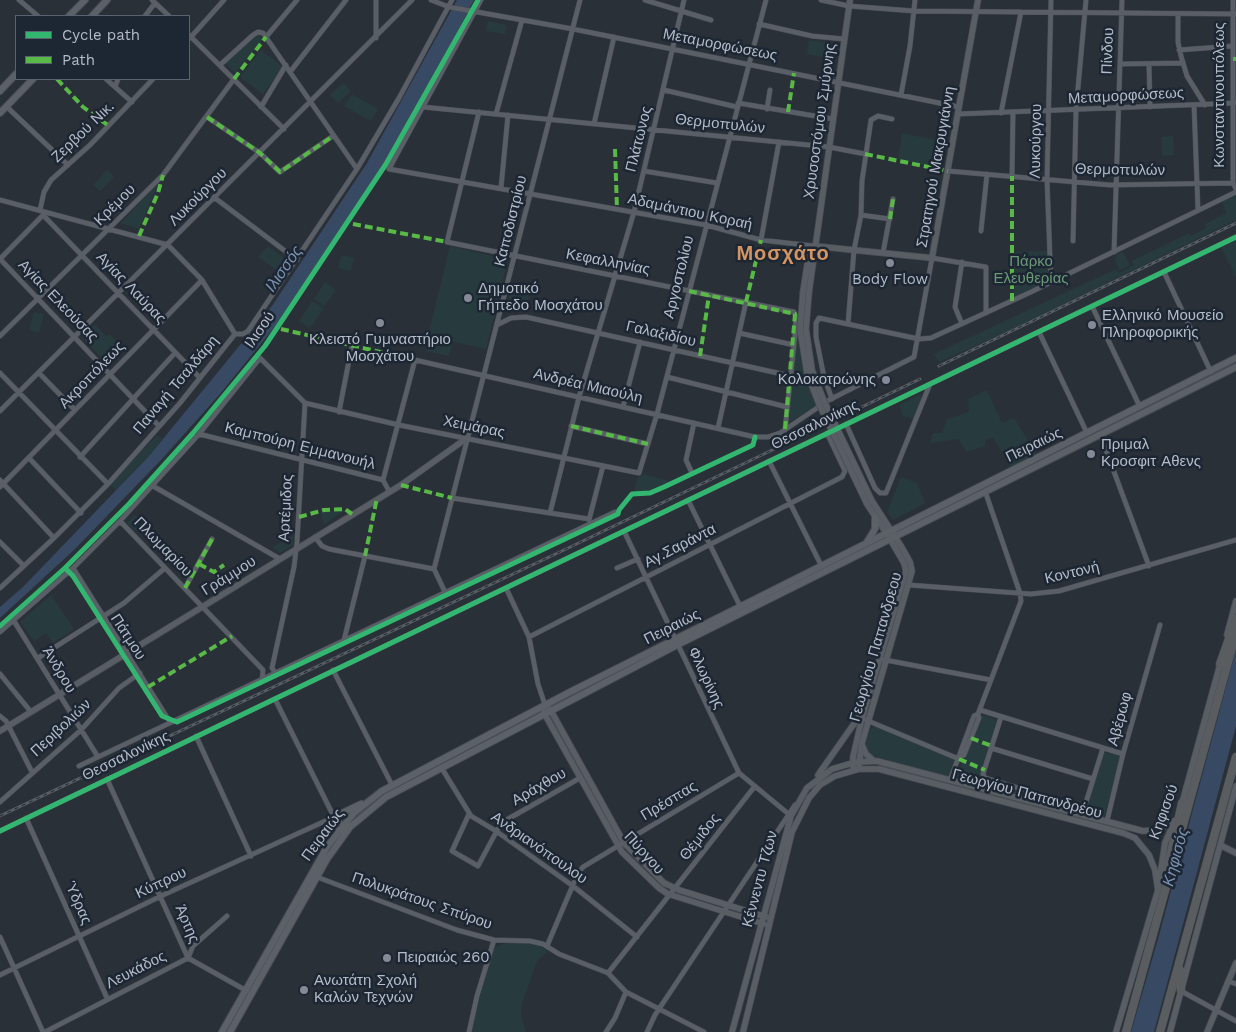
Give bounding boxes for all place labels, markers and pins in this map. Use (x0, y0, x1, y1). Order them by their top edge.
marker: Body Flow (884, 257, 896, 269)
place label: Body Flow (852, 271, 928, 289)
place label: Δημοτικό Γήπεδο Μοσχάτου (478, 280, 603, 315)
marker: Δημοτικό Γήπεδο Μοσχάτου (462, 292, 474, 304)
place label: Ελληνικό Μουσείο Πληροφορικής (1102, 307, 1224, 342)
marker: Κλειστό Γυμναστήριο Μοσχάτου (374, 317, 386, 329)
marker: Ελληνικό Μουσείο Πληροφορικής (1086, 319, 1098, 331)
place label: Κλειστό Γυμναστήριο Μοσχάτου (309, 331, 451, 366)
place label: Κολοκοτρώνης (778, 371, 876, 389)
marker: Κολοκοτρώνης (880, 374, 892, 386)
place label: Πριμαλ Κροσφιτ Αθενς (1101, 436, 1201, 471)
marker: Πριμαλ Κροσφιτ Αθενς (1085, 448, 1097, 460)
place label: Πειραιώς 260 (397, 949, 490, 967)
marker: Πειραιώς 260 (381, 952, 393, 964)
place label: Ανωτάτη Σχολή Καλών Τεχνών (314, 972, 417, 1007)
marker: Ανωτάτη Σχολή Καλών Τεχνών (298, 984, 310, 996)

